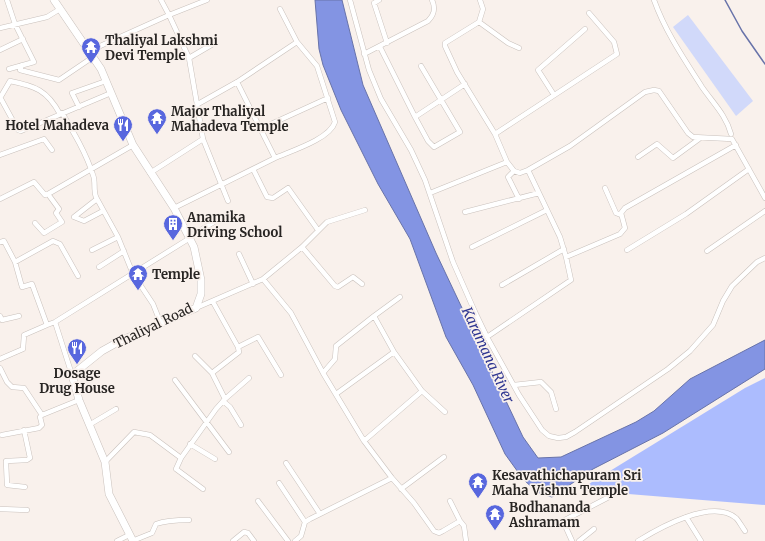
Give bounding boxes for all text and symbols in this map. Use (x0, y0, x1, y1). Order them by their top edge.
place label: Thaliyal Lakshmi Devi Temple (105, 32, 219, 64)
temple icon: Thaliyal Lakshmi Devi Temple (80, 36, 102, 64)
place label: Major Thaliyal Mahadeva Temple (171, 103, 289, 135)
temple icon: Major Thaliyal Mahadeva Temple (146, 107, 168, 135)
restaurant icon: Hotel Mahadeva (112, 114, 134, 142)
place label: Hotel Mahadeva (5, 117, 109, 134)
place label: Anamika Driving School (186, 209, 282, 241)
building icon: Anamika Driving School (162, 213, 184, 241)
temple icon: Temple (127, 263, 149, 291)
place label: Temple (152, 266, 200, 283)
street label: Thaliyal Road (111, 299, 195, 352)
water label: Karamana River (457, 303, 518, 406)
restaurant icon: Dosage Drug House (66, 337, 88, 365)
place label: Dosage Drug House (39, 365, 115, 397)
place label: Kesavathichapuram Sri Maha Vishnu Temple (492, 467, 642, 499)
temple icon: Kesavathichapuram Sri Maha Vishnu Temple (467, 471, 489, 499)
place label: Bodhananda Ashramam (508, 499, 591, 531)
temple icon: Bodhananda Ashramam (484, 503, 506, 531)

